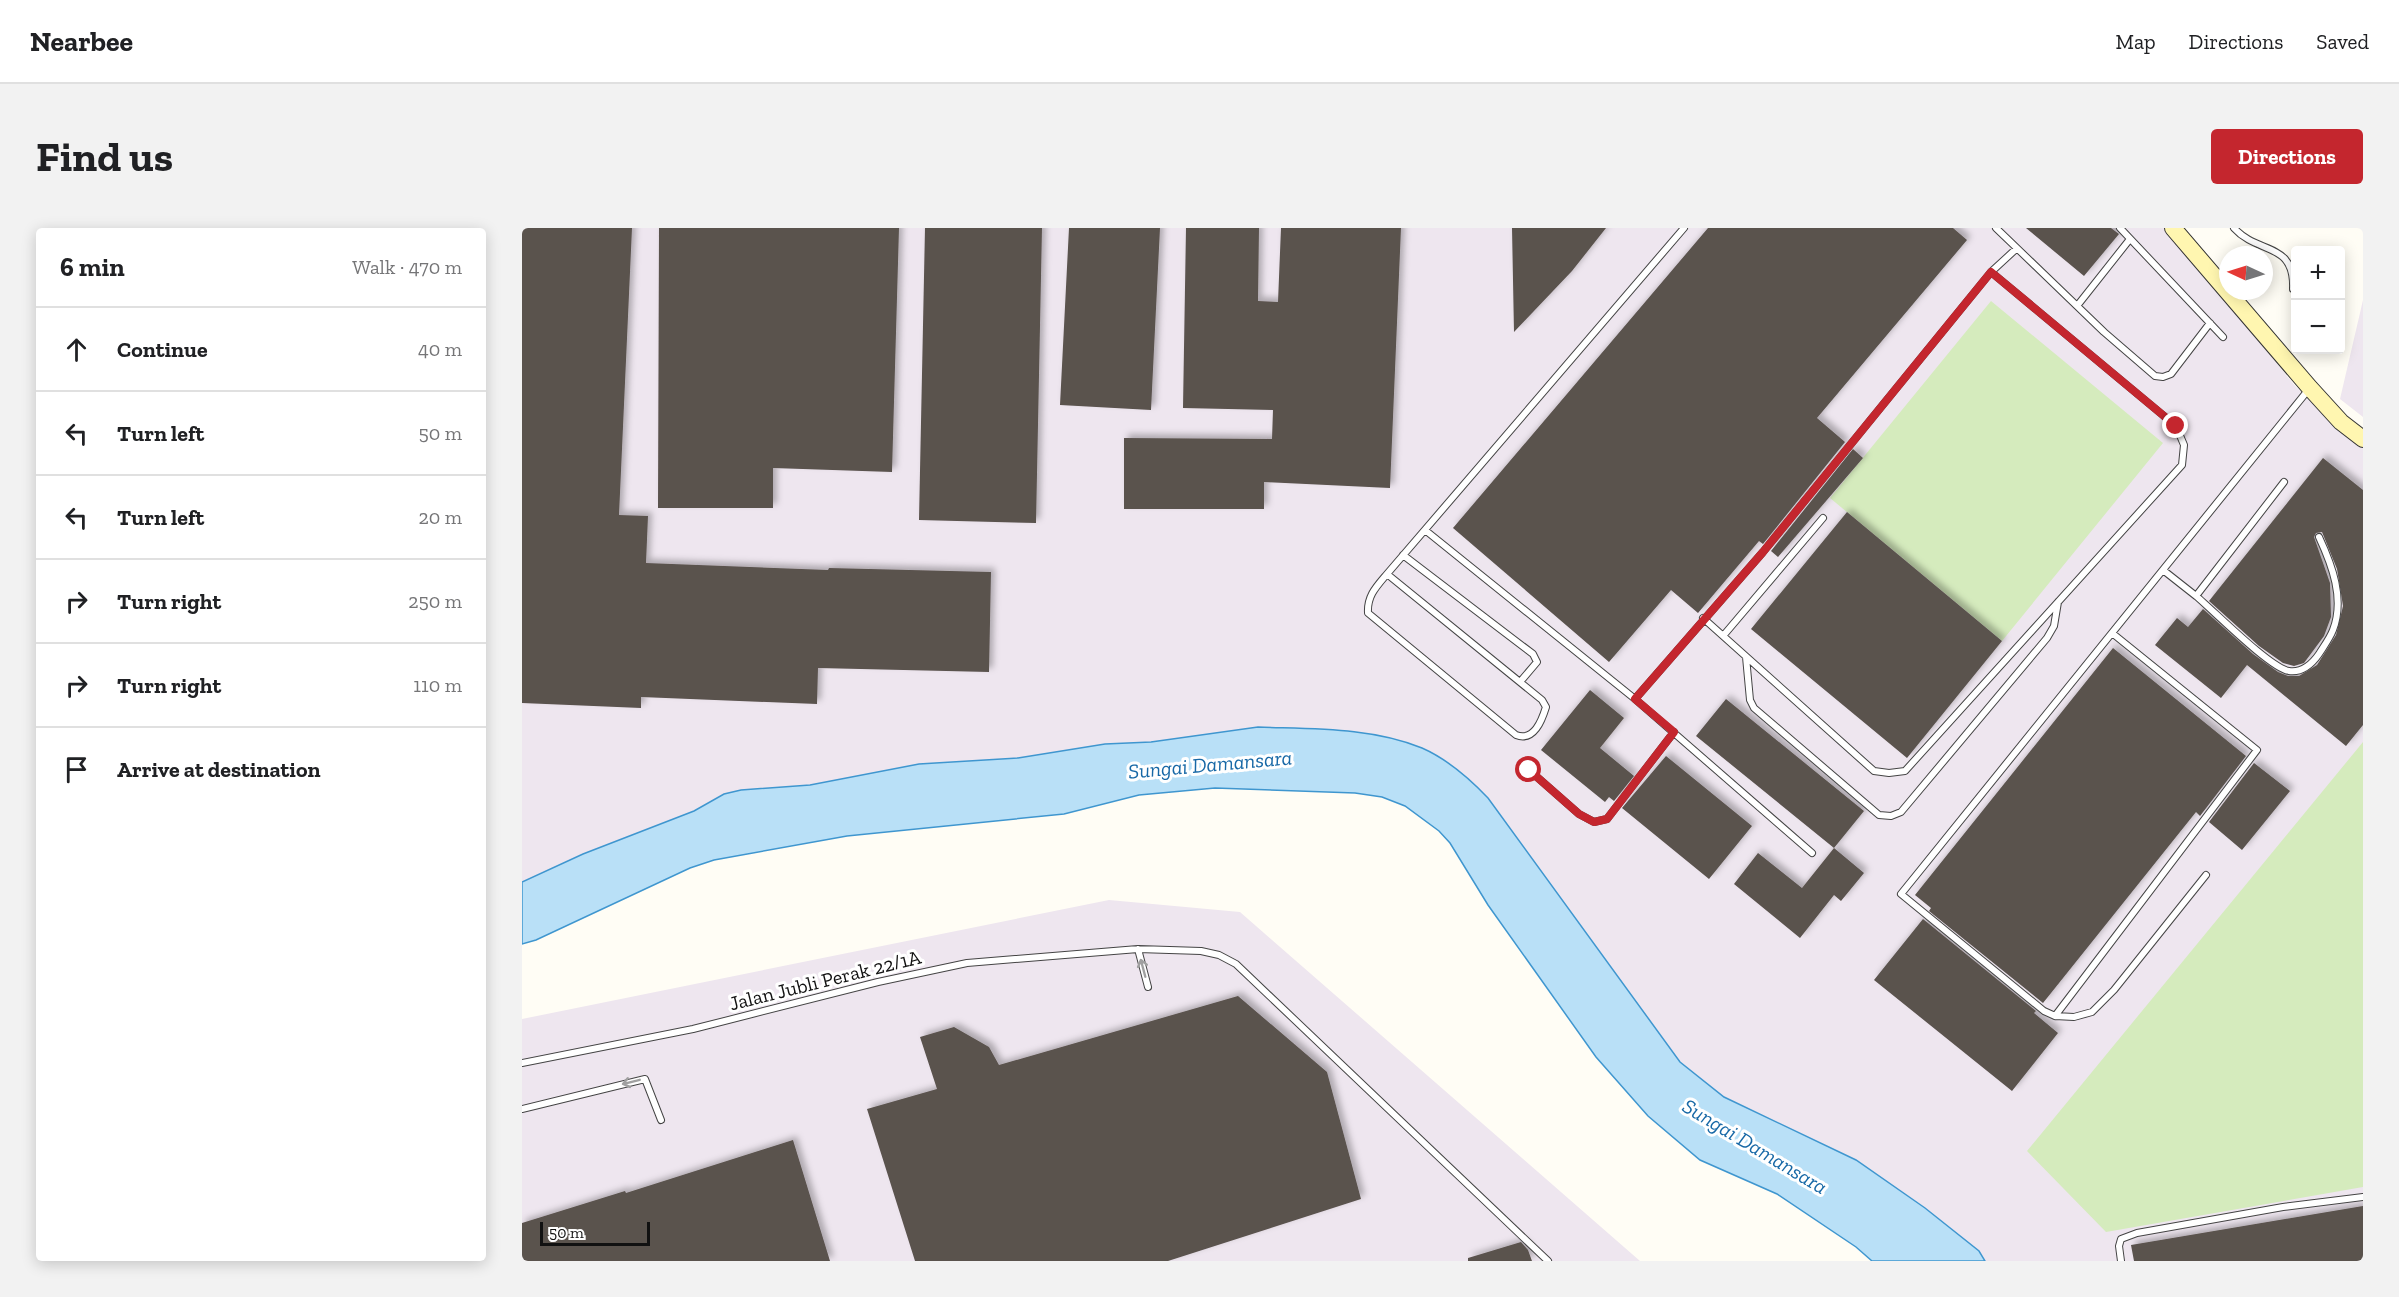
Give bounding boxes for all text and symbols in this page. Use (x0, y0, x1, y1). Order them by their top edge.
text: Nearbee (30, 25, 133, 58)
text: Map (2116, 29, 2156, 54)
text: Directions (2189, 29, 2283, 54)
text: Saved (2316, 29, 2369, 54)
button: Directions (2211, 129, 2363, 184)
text: Find us (36, 131, 173, 182)
north arrow (2219, 246, 2273, 300)
map controls (2291, 246, 2345, 354)
button: + (2291, 246, 2345, 300)
text: 6 min (60, 251, 125, 283)
text: Walk · 470 m (352, 255, 462, 279)
button: − (2291, 300, 2345, 354)
icon: ahead (60, 333, 93, 366)
text: Continue (117, 336, 208, 363)
text: 40 m (418, 337, 462, 361)
route end (2162, 412, 2188, 438)
icon: left (60, 417, 93, 450)
text: Turn left (117, 420, 204, 447)
text: 50 m (418, 421, 462, 445)
icon: left (60, 501, 93, 534)
text: Turn left (117, 504, 204, 531)
text: 20 m (418, 505, 462, 529)
icon: right (60, 585, 93, 618)
text: Turn right (117, 588, 221, 615)
text: 250 m (408, 589, 462, 613)
icon: right (60, 669, 93, 702)
text: Turn right (117, 672, 221, 699)
text: 110 m (413, 673, 462, 697)
water label: Sungai Damansara (1127, 744, 1293, 784)
icon: arrive (60, 753, 93, 786)
text: Arrive at destination (117, 756, 320, 783)
route start (1515, 756, 1541, 782)
street label: Jalan Jubli Perak 22/1A (727, 944, 924, 1015)
one-way arrow (1137, 959, 1148, 978)
one-way arrow (622, 1077, 641, 1089)
water label: Sungai Damansara (1678, 1093, 1832, 1199)
scale bar (540, 1219, 650, 1246)
text: 50 m (549, 1223, 584, 1242)

